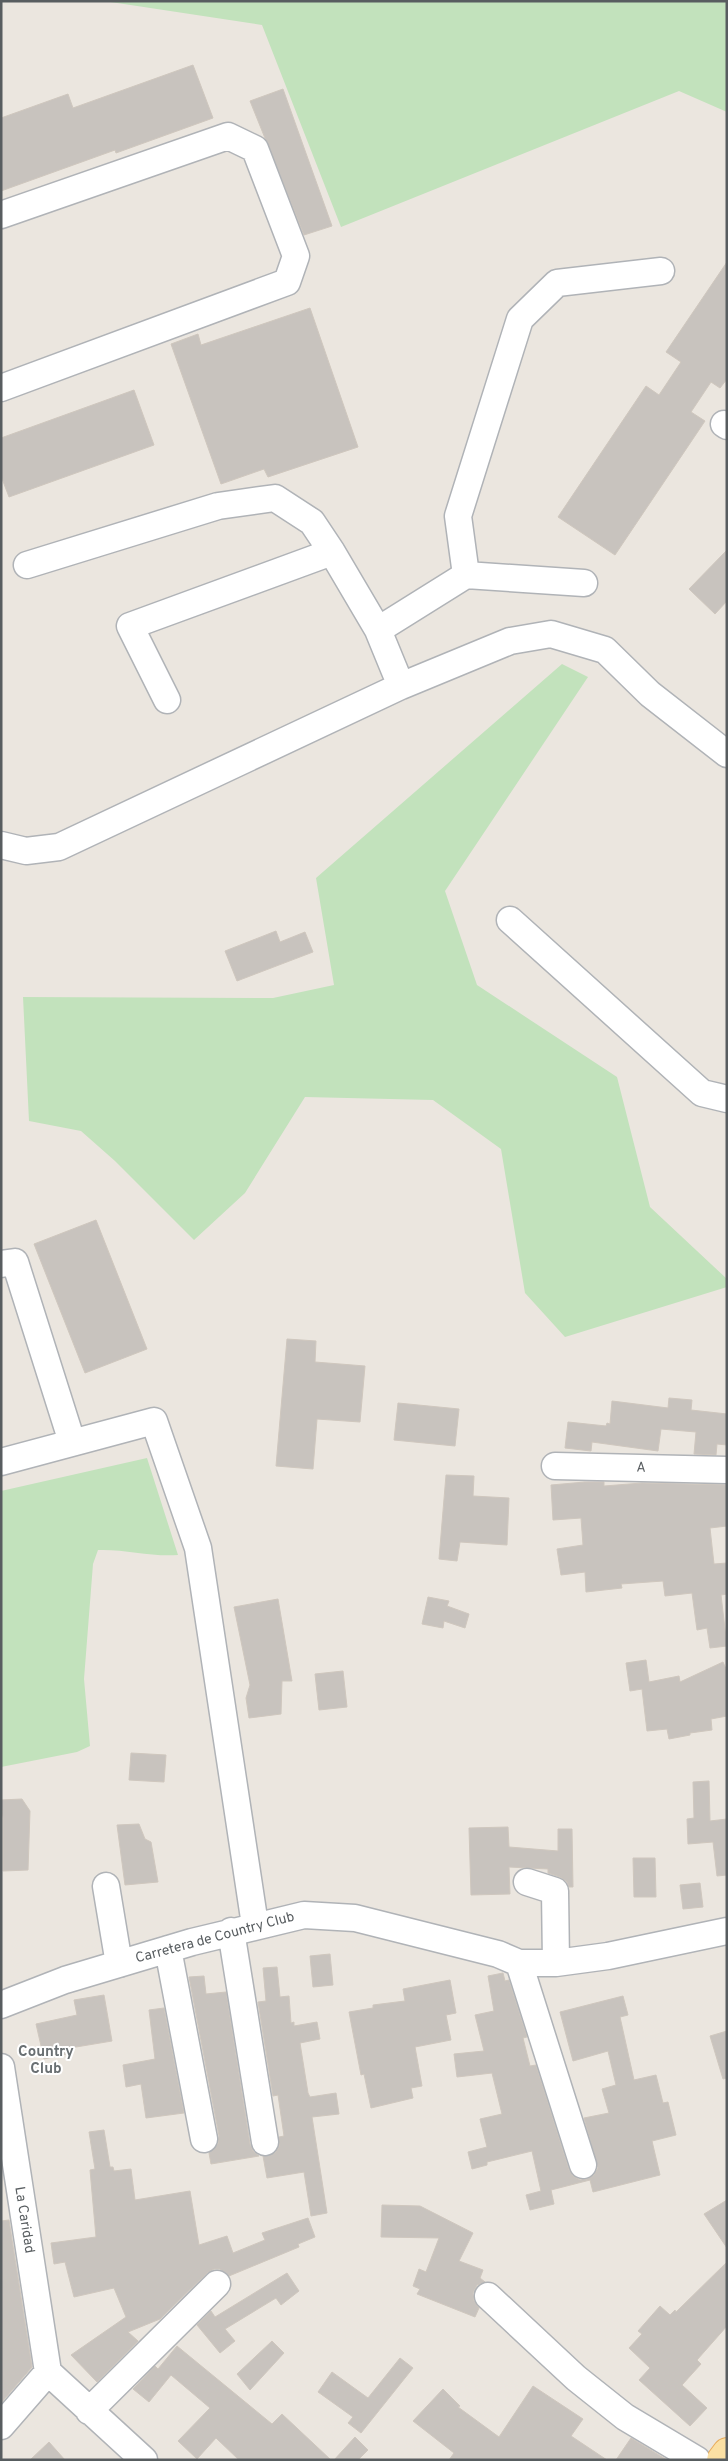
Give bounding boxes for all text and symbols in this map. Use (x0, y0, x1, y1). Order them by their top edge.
street label: A (636, 1459, 646, 1477)
street label: Carretera de Country Club (134, 1909, 296, 1967)
district label: Country Club (18, 2043, 74, 2079)
street label: La Caridad (10, 2185, 38, 2255)

